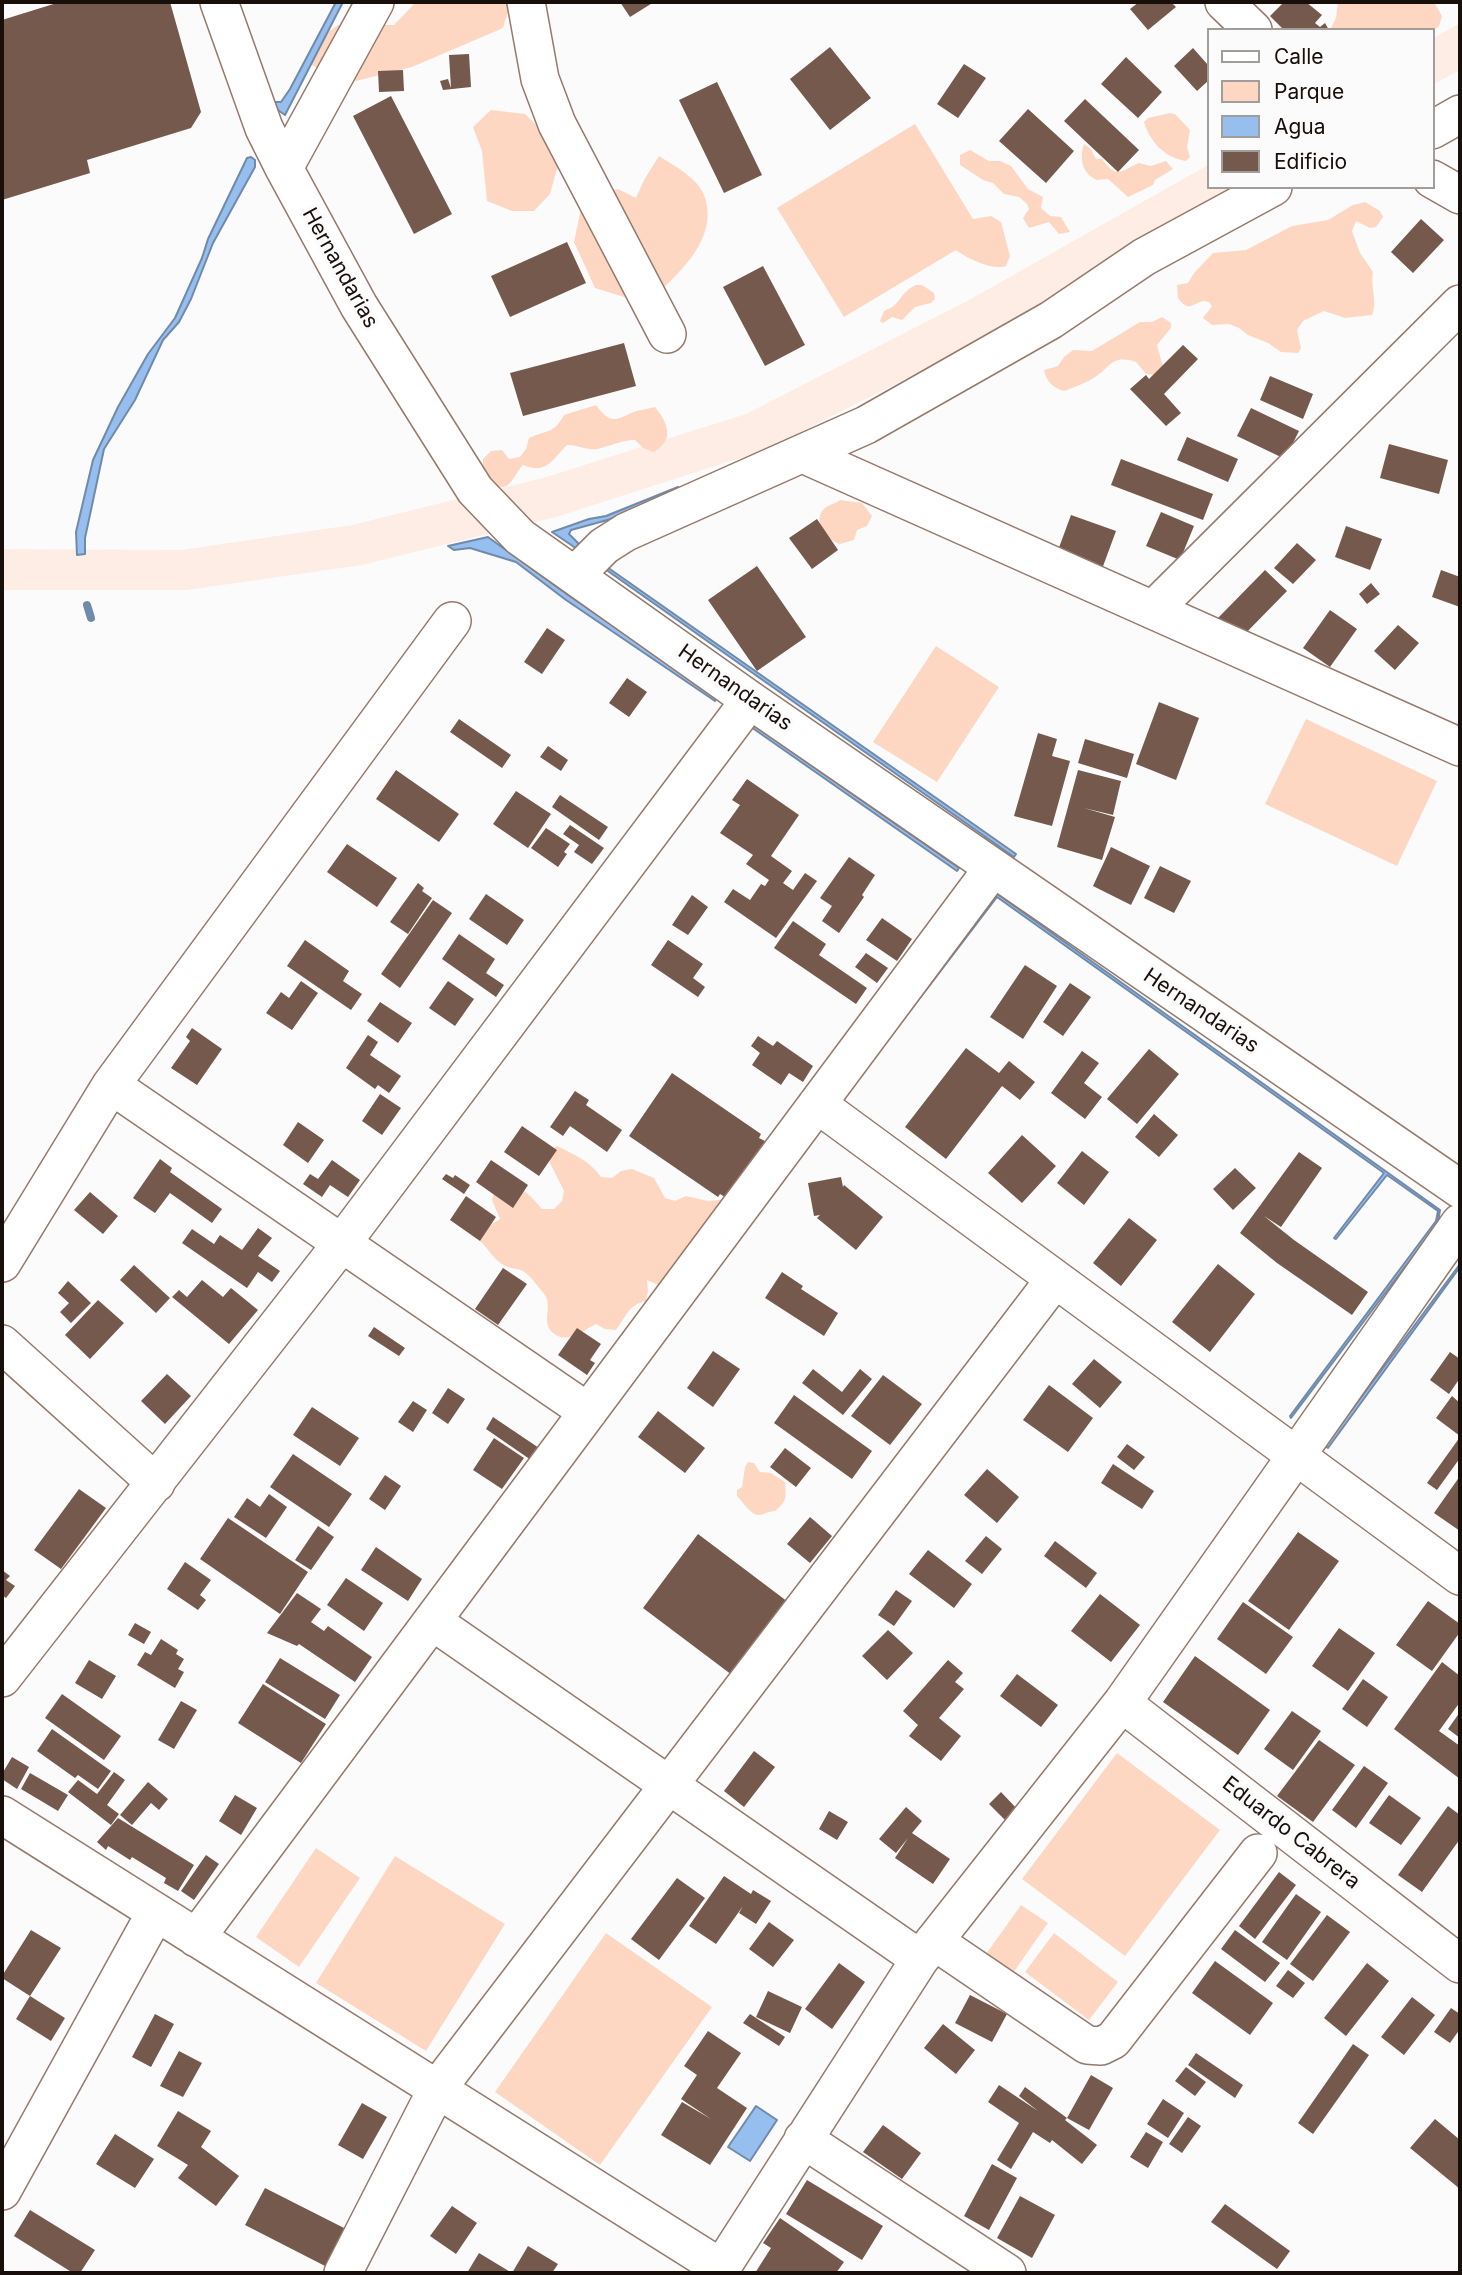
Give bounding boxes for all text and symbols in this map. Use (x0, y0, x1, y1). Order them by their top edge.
legend (1206, 28, 1434, 189)
text: Calle (1274, 44, 1324, 69)
text: Parque (1274, 79, 1344, 104)
text: Agua (1274, 114, 1326, 139)
text: Edificio (1274, 149, 1347, 174)
street label: Hernandarias (297, 203, 383, 333)
street label: Hernandarias (673, 639, 797, 737)
street label: Hernandarias (1139, 963, 1263, 1059)
street label: Eduardo Cabrera (1217, 1771, 1365, 1895)

